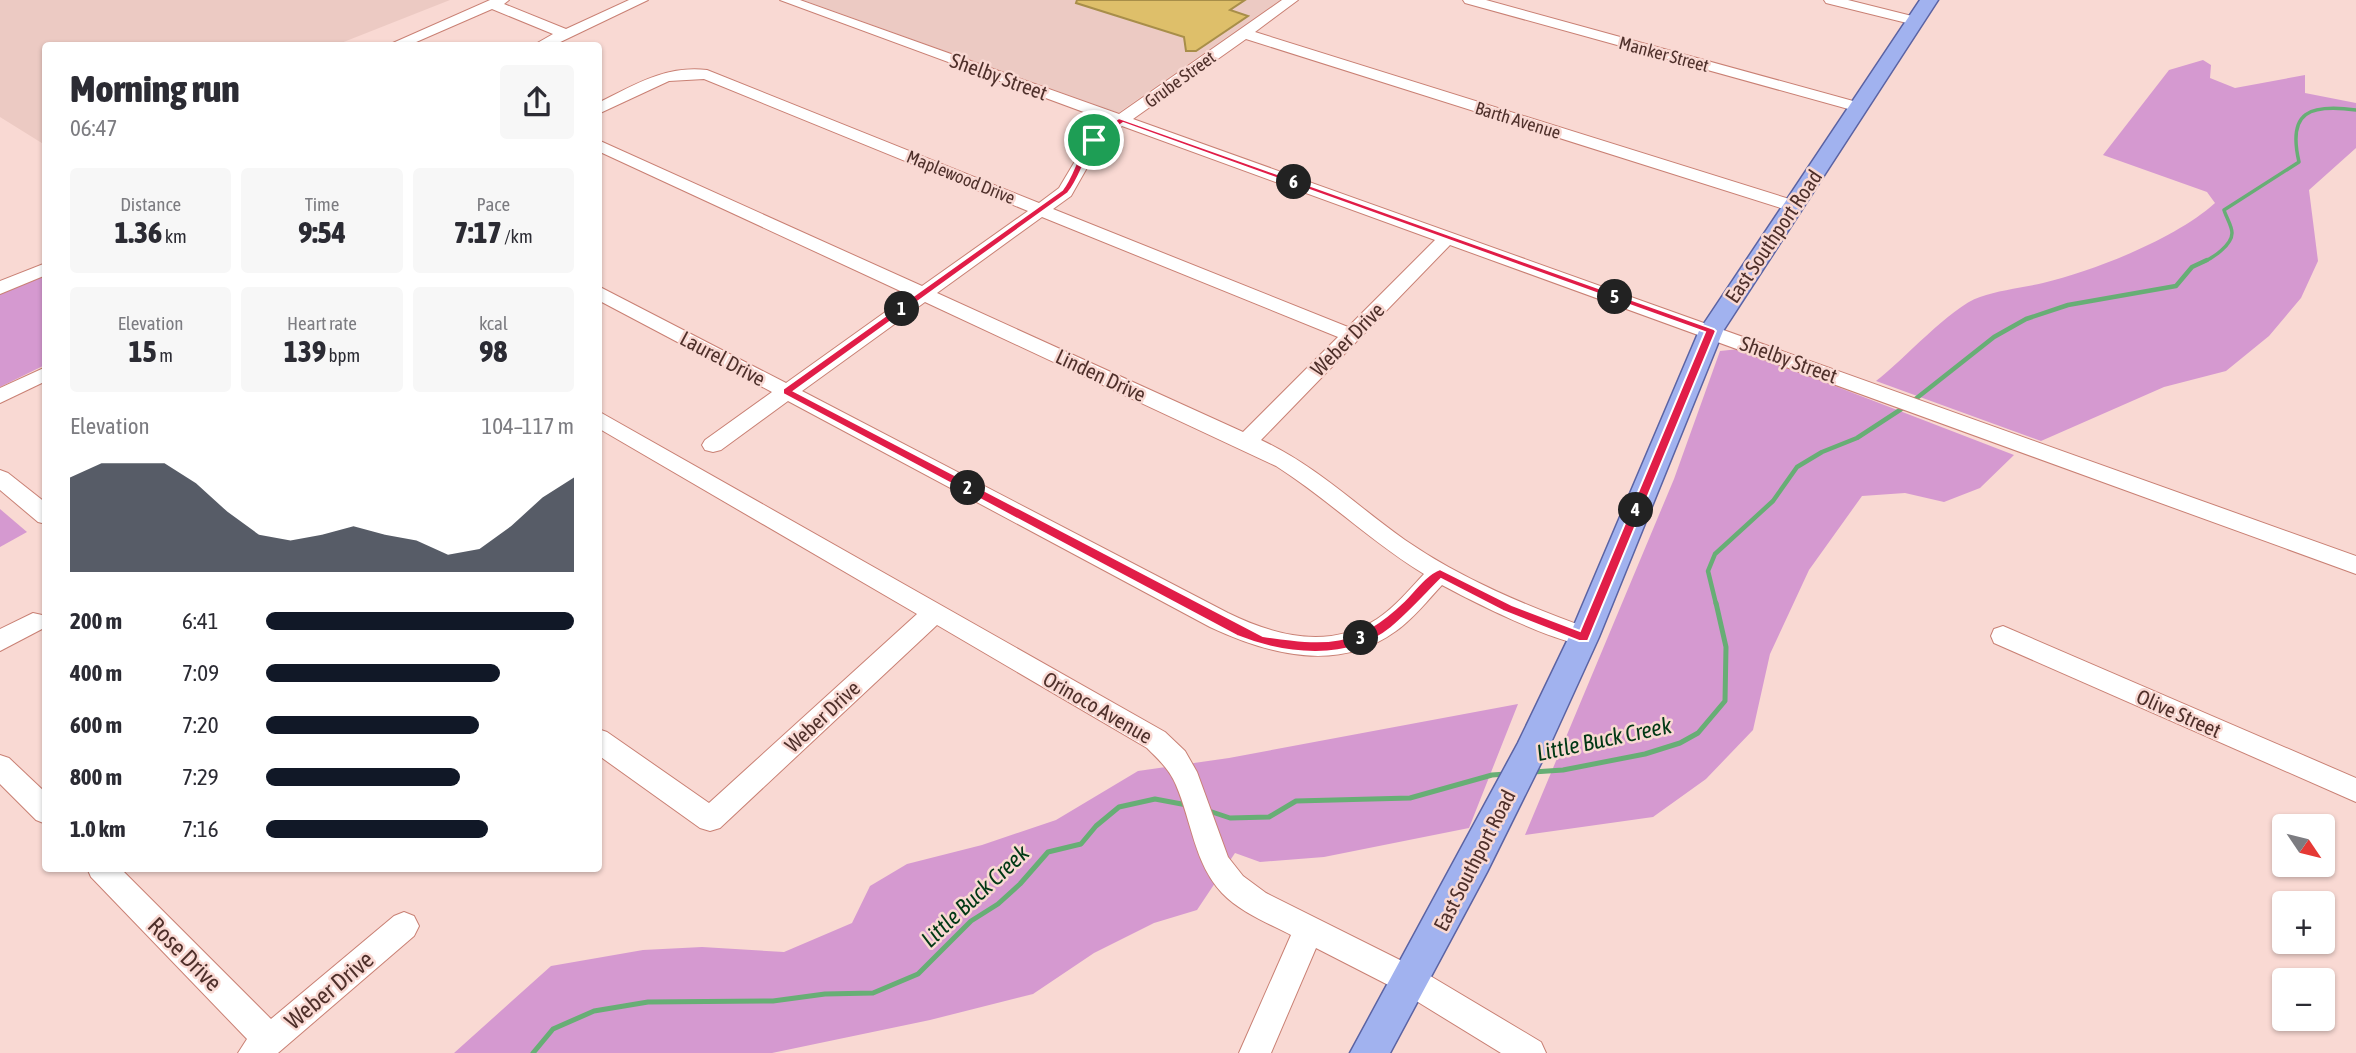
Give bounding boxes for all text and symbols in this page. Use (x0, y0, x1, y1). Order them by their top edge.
street label: Manker Street (1617, 32, 1711, 76)
street label: Grube Street (1141, 46, 1219, 112)
street label: Shelby Street (947, 47, 1051, 105)
button: share (500, 65, 574, 139)
text: Morning run (70, 67, 240, 110)
street label: Barth Avenue (1473, 97, 1563, 143)
pin (1064, 110, 1124, 170)
text: 06:47 (70, 115, 117, 141)
icon: arrive (1075, 121, 1113, 159)
street label: Maplewood Drive (904, 146, 1018, 208)
pin: 6 (1276, 164, 1312, 200)
street label: East Southport Road (1720, 165, 1826, 307)
text: 6 (1289, 170, 1298, 192)
text: Distance (120, 193, 181, 215)
text: Time (305, 193, 339, 215)
text: Pace (477, 193, 510, 215)
text: 1.36 (115, 215, 162, 249)
text: 9:54 (298, 215, 346, 249)
text: 7:17 (454, 215, 502, 249)
text: km (162, 225, 187, 247)
text: /km (502, 225, 533, 247)
pin: 5 (1598, 280, 1632, 314)
text: 5 (1610, 285, 1619, 307)
pin: 1 (884, 292, 920, 326)
text: 1 (897, 297, 906, 319)
street label: Weber Drive (1305, 297, 1389, 381)
text: Elevation (118, 312, 184, 334)
text: Heart rate (287, 312, 357, 334)
text: kcal (479, 312, 508, 334)
street label: Laurel Drive (676, 326, 770, 390)
street label: Shelby Street (1737, 330, 1841, 388)
text: 15 (128, 334, 157, 368)
text: 139 (284, 334, 326, 368)
text: 98 (479, 334, 507, 368)
text: m (157, 344, 173, 366)
text: bpm (326, 344, 360, 366)
street label: Linden Drive (1052, 344, 1150, 406)
text: Elevation (70, 413, 150, 439)
text: 104–117 m (481, 413, 574, 439)
pin: 2 (950, 470, 986, 505)
text: 2 (963, 476, 972, 498)
pin: 4 (1618, 492, 1654, 528)
text: 4 (1631, 498, 1640, 520)
text: 200 m (70, 608, 122, 634)
text: 6:41 (182, 608, 219, 634)
pin: 3 (1344, 620, 1378, 656)
text: 3 (1356, 626, 1365, 648)
text: 400 m (70, 660, 122, 686)
text: 7:09 (182, 660, 219, 686)
street label: Orinoco Avenue (1039, 666, 1157, 748)
street label: Weber Drive (780, 675, 864, 757)
street label: Olive Street (2133, 684, 2225, 742)
text: 600 m (70, 712, 122, 738)
text: 7:20 (182, 712, 219, 738)
water label: Little Buck Creek (1534, 712, 1675, 766)
text: 800 m (70, 764, 122, 790)
text: 7:29 (182, 764, 219, 790)
street label: East Southport Road (1428, 786, 1520, 934)
north arrow (2272, 814, 2334, 877)
map controls (2272, 814, 2335, 1031)
text: 1.0 km (70, 816, 126, 842)
text: 7:16 (182, 816, 219, 842)
water label: Little Buck Creek (916, 839, 1035, 952)
button: + (2272, 891, 2335, 954)
street label: Rose Drive (143, 912, 227, 996)
street label: Weber Drive (279, 945, 379, 1035)
button: − (2272, 968, 2335, 1031)

